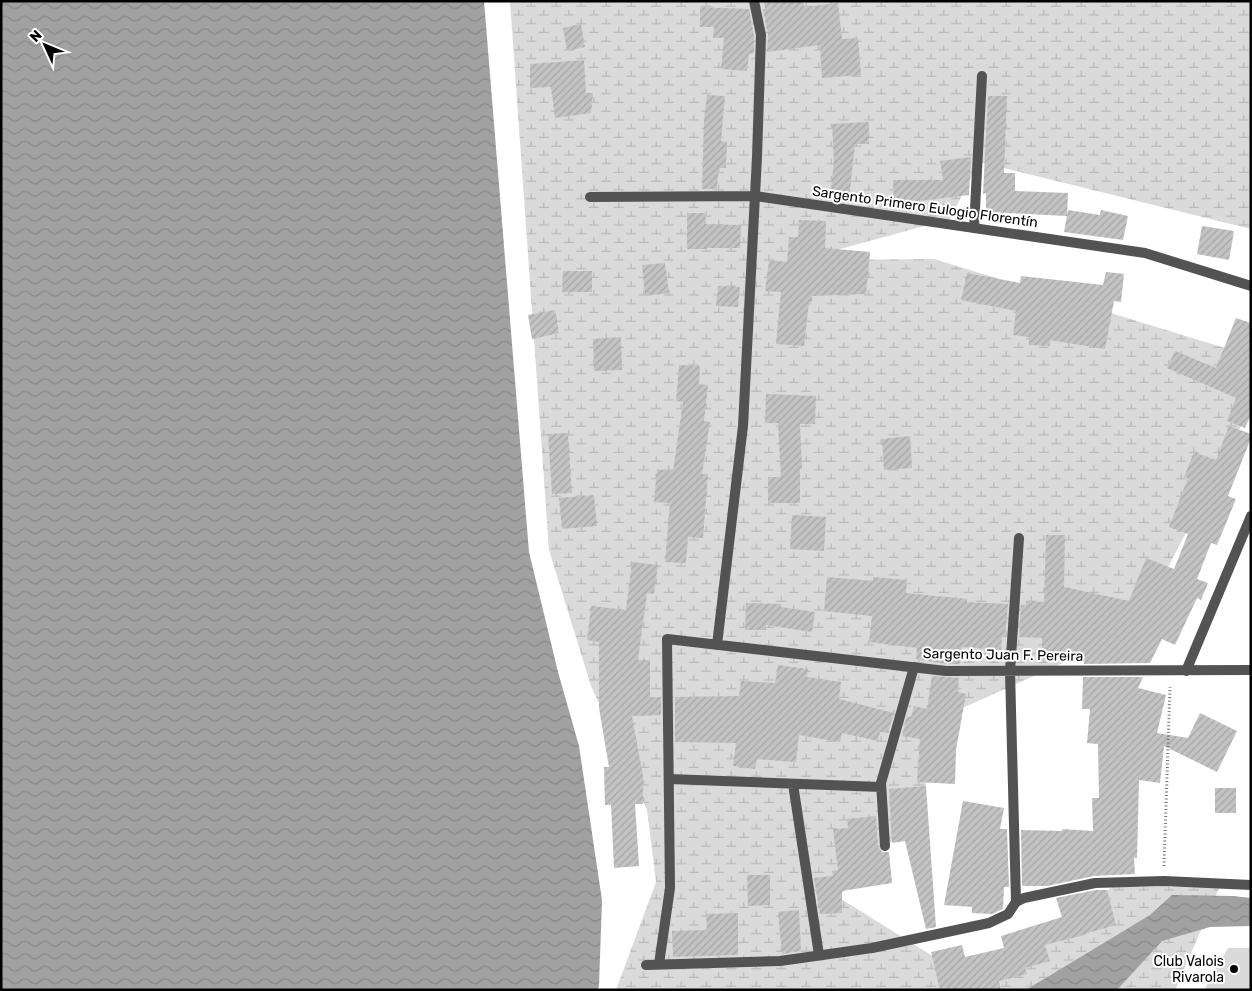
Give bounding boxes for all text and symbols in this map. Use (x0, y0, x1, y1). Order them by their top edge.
north arrow (20, 20, 70, 70)
text: N (26, 27, 46, 46)
street label: Sargento Primero Eulogio Florentín (811, 183, 1039, 231)
street label: Sargento Juan F. Pereira (923, 645, 1083, 665)
place label: Club Valois Rivarola (1153, 953, 1224, 986)
marker: Club Valois Rivarola (1228, 963, 1240, 975)

